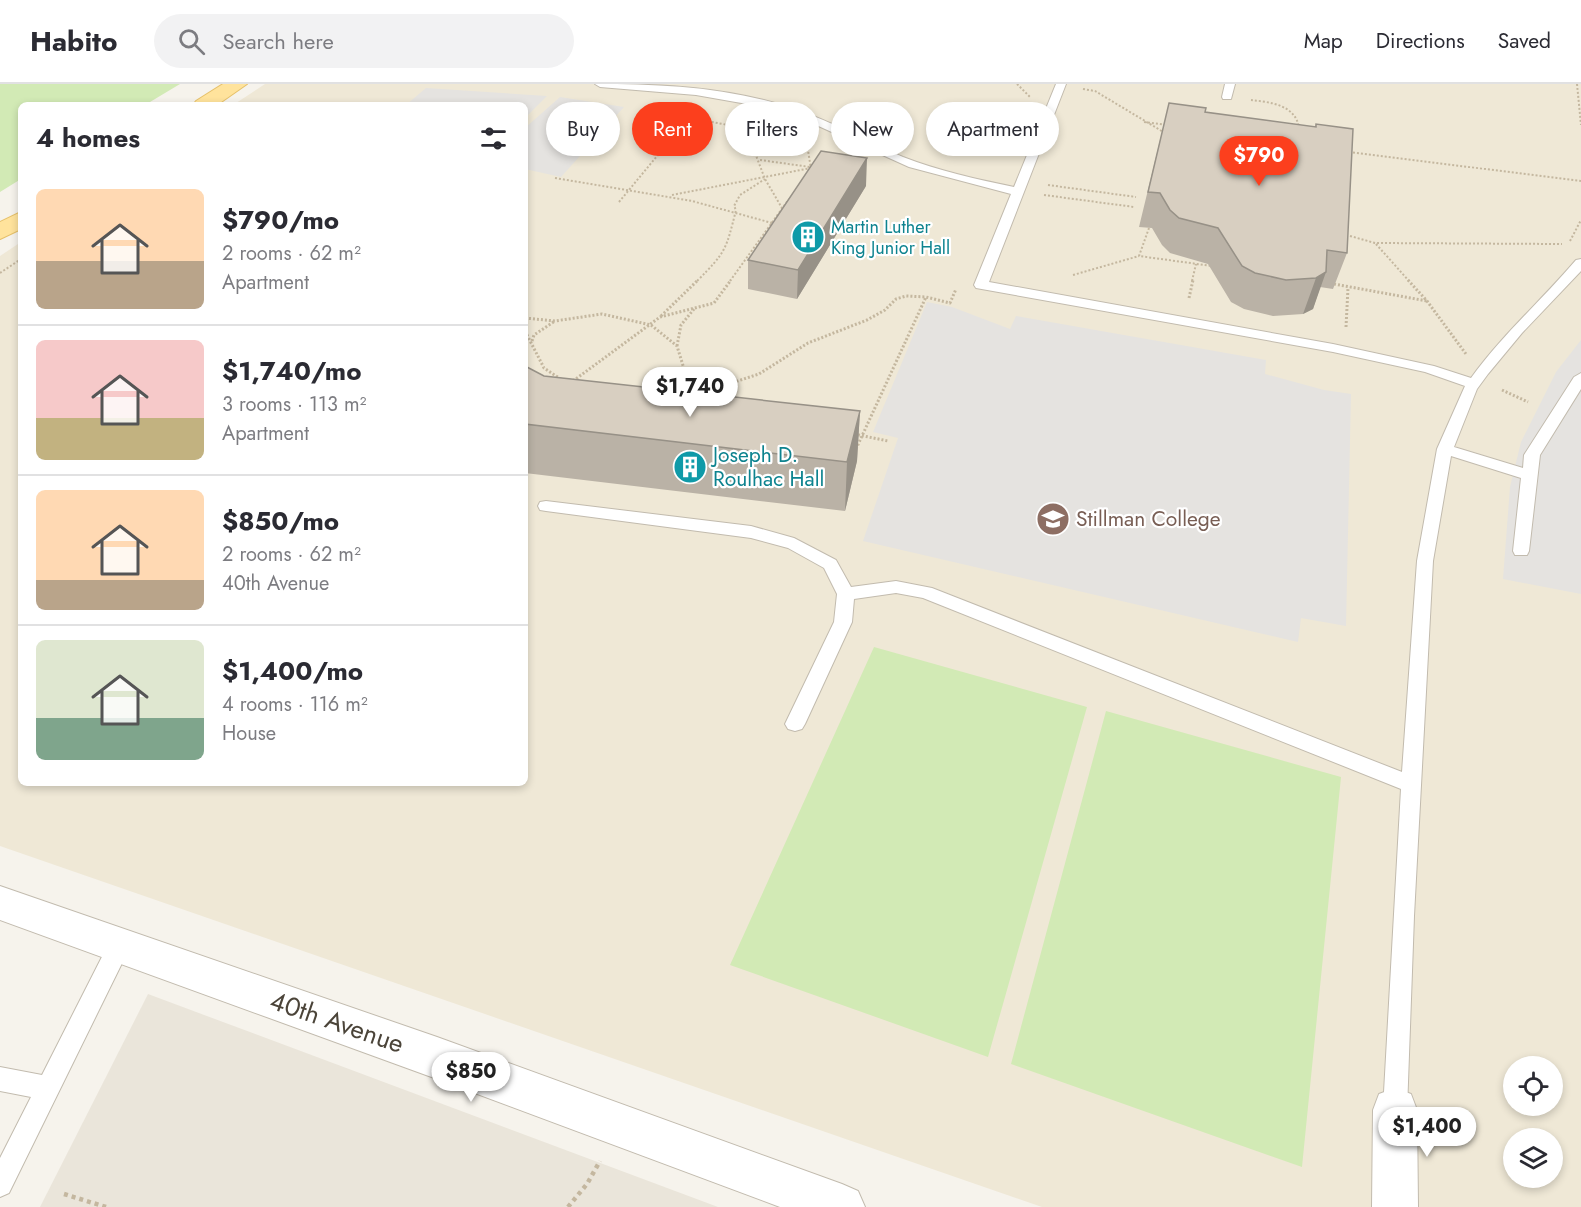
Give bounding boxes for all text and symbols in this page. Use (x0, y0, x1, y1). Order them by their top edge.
search box (154, 14, 574, 68)
text: Habito (30, 21, 118, 62)
icon: search (175, 25, 208, 58)
text: Search here (223, 25, 334, 57)
text: Map (1304, 26, 1343, 56)
text: Directions (1376, 26, 1465, 56)
text: Saved (1498, 26, 1551, 56)
chip: Buy (546, 102, 620, 156)
chip: Rent (632, 102, 713, 156)
chip: Filters (725, 102, 819, 156)
chip: New (831, 102, 914, 156)
chip: Apartment (926, 102, 1059, 156)
text: 4 homes (36, 119, 140, 157)
icon: filters (477, 122, 510, 155)
pin: $790 (1223, 136, 1295, 187)
text: $790 (1233, 141, 1285, 170)
text: $790/mo (222, 201, 339, 239)
icon: home (84, 213, 156, 285)
place label: Martin Luther King Junior Hall (831, 214, 950, 261)
building icon: Martin Luther King Junior Hall (790, 219, 826, 255)
text: 2 rooms · 62 m² (222, 239, 361, 268)
text: Apartment (222, 268, 309, 297)
text: $1,740/mo (222, 352, 362, 390)
icon: home (84, 364, 156, 436)
pin: $1,740 (641, 367, 739, 418)
text: $1,740 (656, 372, 724, 401)
text: 3 rooms · 113 m² (222, 390, 366, 419)
text: Apartment (222, 419, 309, 448)
place label: Joseph D. Roulhac Hall (710, 440, 824, 494)
building icon: Joseph D. Roulhac Hall (672, 449, 708, 485)
school or university icon: Stillman College (1035, 501, 1071, 537)
text: $850/mo (222, 502, 339, 540)
place label: Stillman College (1076, 504, 1221, 534)
icon: home (84, 514, 156, 586)
text: 2 rooms · 62 m² (222, 540, 361, 569)
text: 40th Avenue (222, 569, 329, 598)
text: $1,400/mo (222, 652, 363, 690)
icon: home (84, 664, 156, 736)
text: 4 rooms · 116 m² (222, 690, 368, 719)
text: House (222, 719, 276, 748)
street label: 40th Avenue (265, 981, 409, 1063)
pin: $850 (435, 1052, 507, 1103)
map controls (1503, 1056, 1563, 1188)
button: locate (1503, 1056, 1563, 1116)
text: $850 (445, 1057, 497, 1086)
pin: $1,400 (1378, 1107, 1476, 1158)
text: $1,400 (1392, 1112, 1462, 1141)
button: layers (1503, 1128, 1563, 1188)

